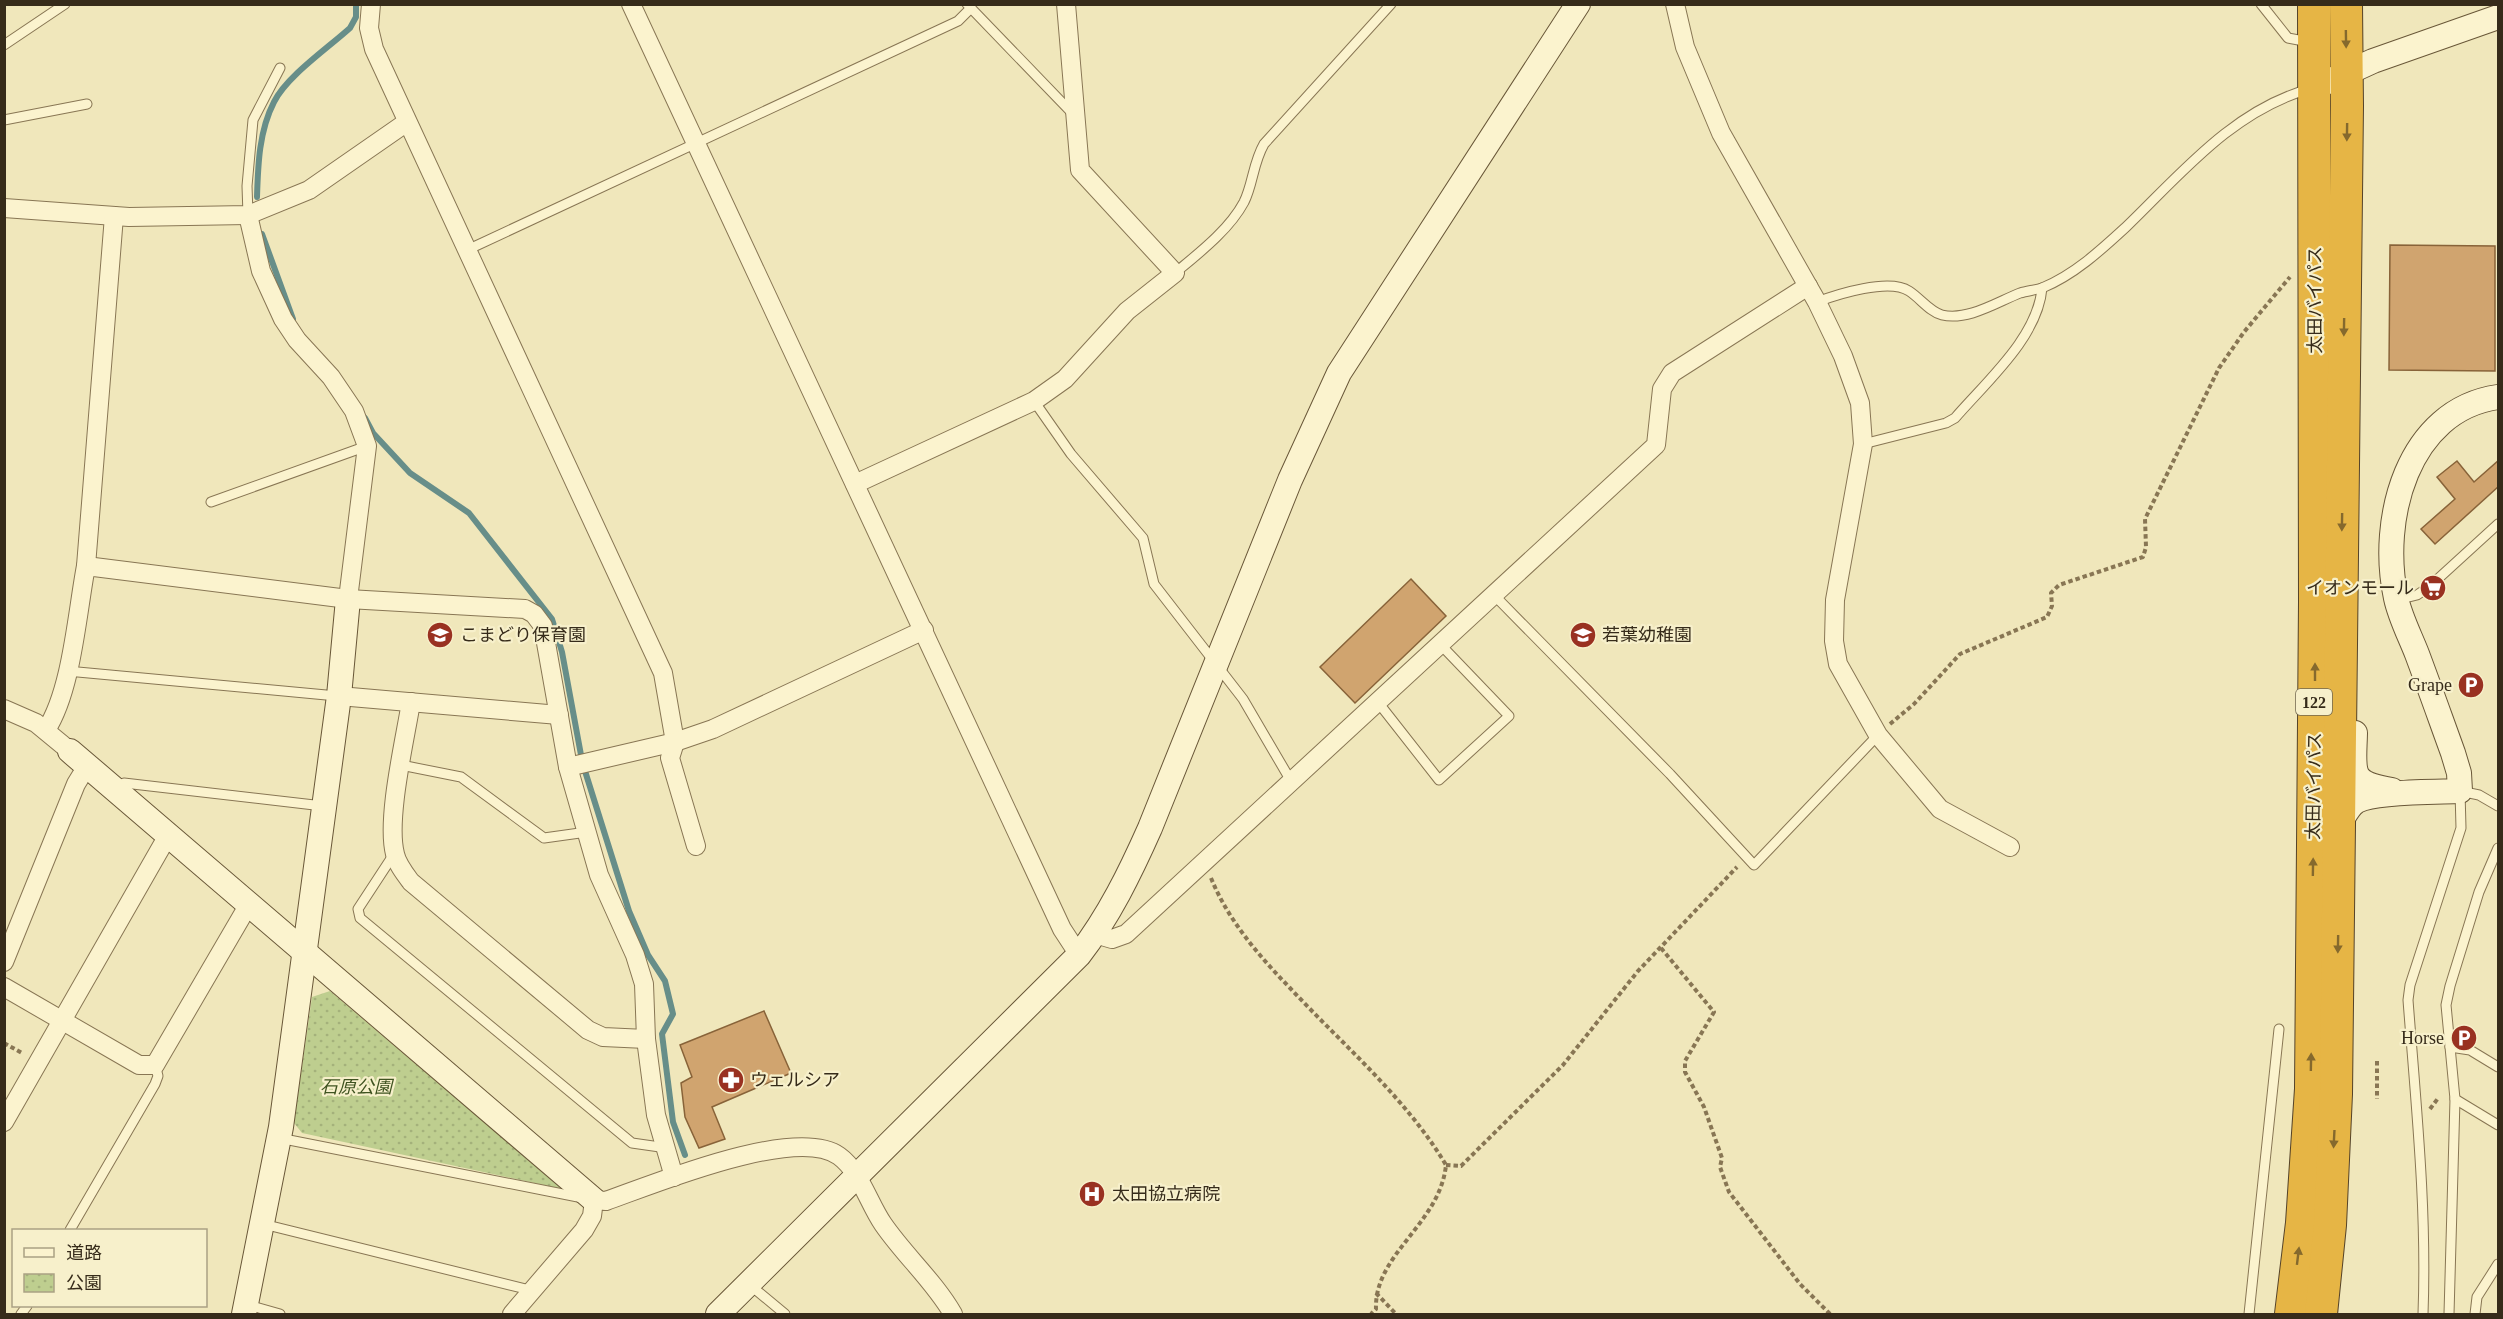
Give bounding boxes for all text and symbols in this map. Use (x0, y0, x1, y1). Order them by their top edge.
one-way arrow (2341, 30, 2351, 49)
one-way arrow (2342, 123, 2352, 142)
street label: 太田バイパス (2305, 246, 2325, 354)
one-way arrow (2339, 318, 2349, 337)
one-way arrow (2337, 513, 2347, 532)
supermarket icon: イオンモール (2418, 573, 2448, 603)
place label: イオンモール (2306, 578, 2414, 598)
school or university icon: こまどり保育園 (425, 620, 455, 650)
school or university icon: 若葉幼稚園 (1568, 620, 1598, 650)
place label: こまどり保育園 (460, 625, 586, 645)
place label: 若葉幼稚園 (1602, 625, 1692, 645)
one-way arrow (2310, 662, 2320, 681)
parking icon: Grape (2456, 670, 2486, 700)
place label: Grape (2408, 675, 2452, 695)
road number: 122 (2296, 689, 2332, 715)
street label: 太田バイパス (2303, 732, 2325, 840)
one-way arrow (2308, 857, 2318, 876)
one-way arrow (2333, 935, 2343, 954)
parking icon: Horse (2449, 1023, 2479, 1053)
place label: Horse (2401, 1028, 2444, 1048)
one-way arrow (2306, 1052, 2316, 1071)
pharmacy icon: ウェルシア (716, 1065, 746, 1095)
place label: ウェルシア (750, 1070, 840, 1090)
park label: 石原公園 (320, 1077, 395, 1097)
one-way arrow (2329, 1130, 2338, 1149)
hospital icon: 太田協立病院 (1077, 1179, 1107, 1209)
place label: 太田協立病院 (1112, 1184, 1220, 1204)
legend (12, 1229, 207, 1307)
text: 道路 (66, 1243, 102, 1263)
one-way arrow (2294, 1247, 2303, 1266)
text: 公園 (66, 1273, 102, 1293)

